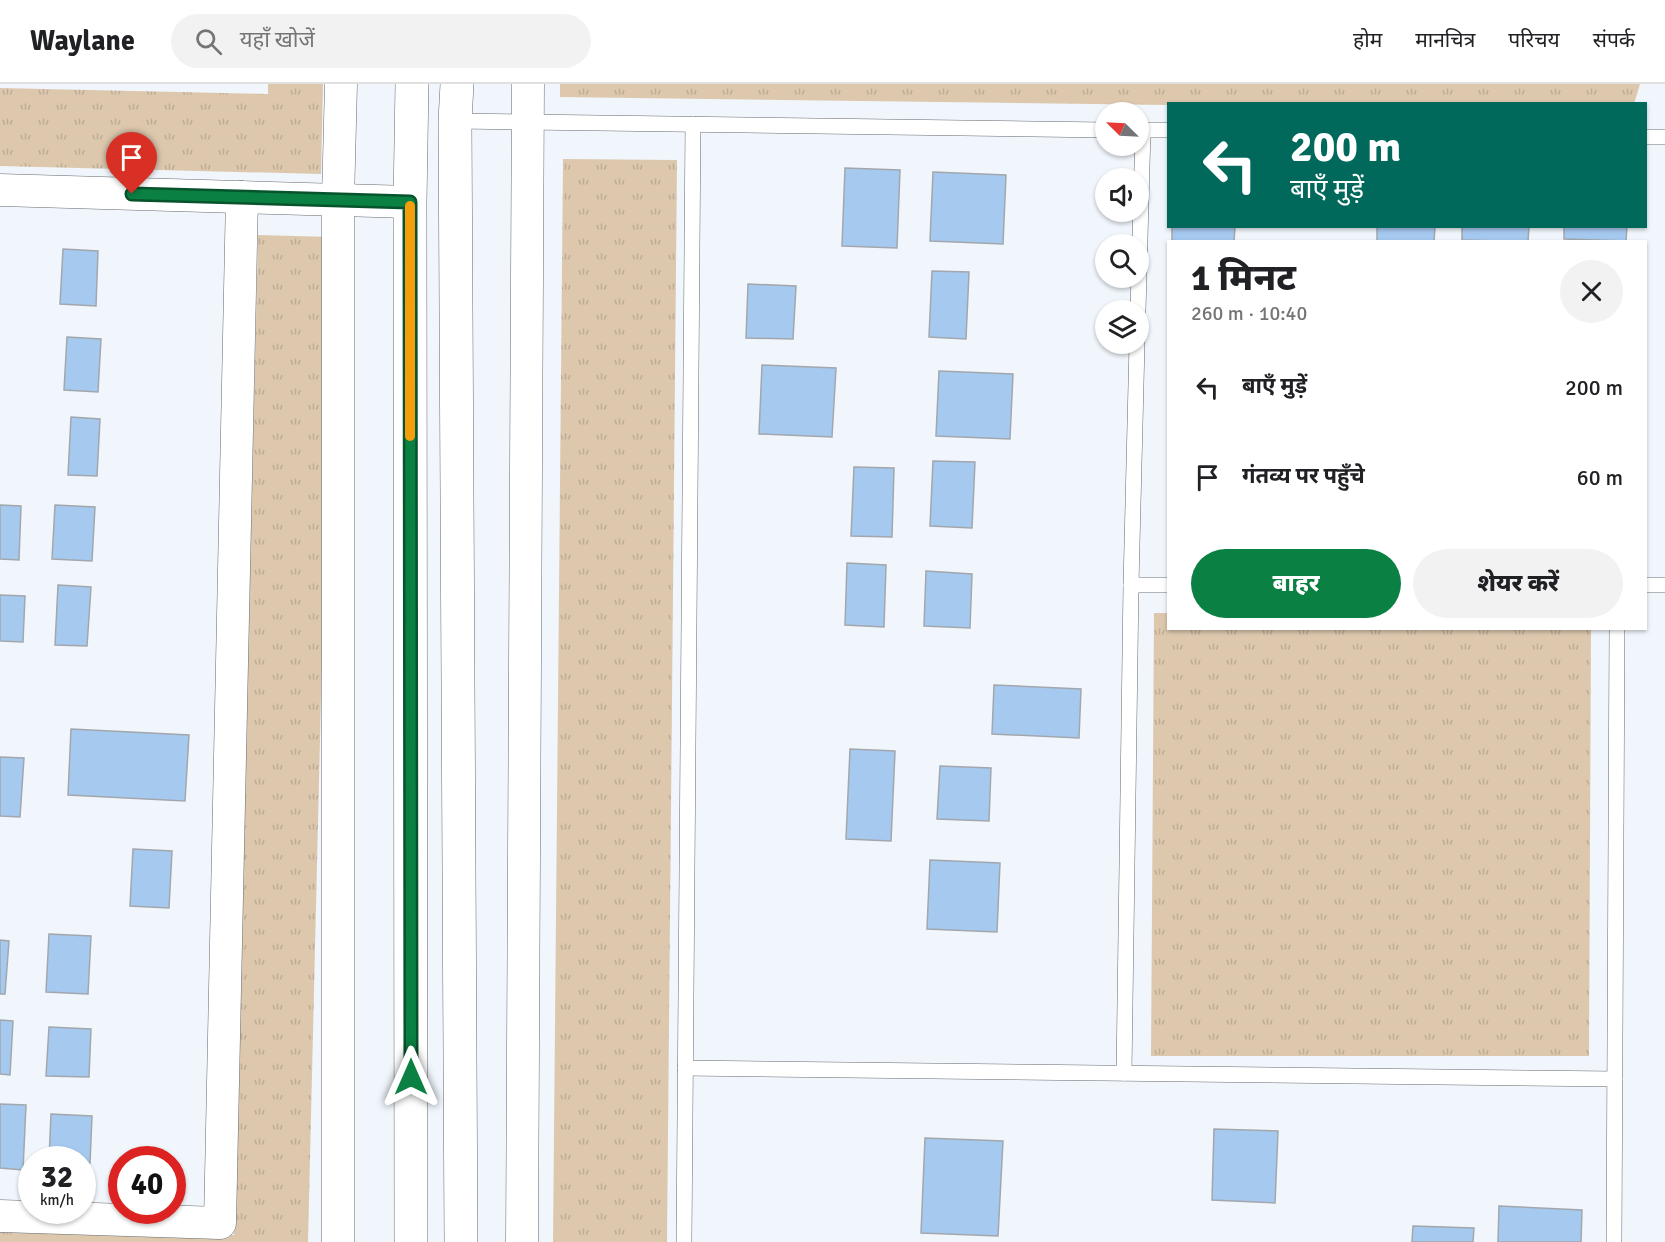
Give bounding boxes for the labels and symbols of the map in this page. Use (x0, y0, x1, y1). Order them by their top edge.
north arrow (1095, 102, 1149, 156)
pin (106, 132, 157, 194)
position arrow (379, 1045, 443, 1109)
speed limit sign: 40 (108, 1146, 186, 1224)

